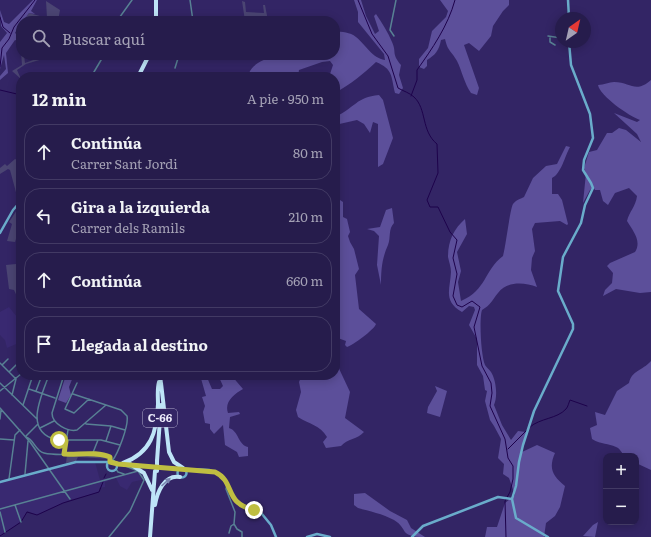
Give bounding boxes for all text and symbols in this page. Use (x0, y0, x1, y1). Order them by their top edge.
north arrow (555, 12, 591, 48)
search box (16, 16, 340, 60)
icon: search (30, 27, 52, 49)
text: Buscar aquí (62, 27, 145, 50)
text: 12 min (32, 86, 87, 111)
text: A pie · 950 m (247, 89, 324, 108)
text: Continúa (71, 131, 142, 154)
icon: ahead (33, 141, 55, 163)
text: 80 m (293, 143, 323, 162)
text: Carrer Sant Jordi (71, 154, 177, 173)
text: Gira a la izquierda (71, 195, 210, 218)
icon: left (33, 205, 55, 227)
text: 210 m (288, 207, 323, 226)
text: Carrer dels Ramils (71, 218, 185, 237)
icon: ahead (33, 269, 55, 291)
text: Continúa (71, 269, 142, 292)
text: 660 m (286, 271, 323, 290)
icon: arrive (33, 333, 55, 355)
text: Llegada al destino (71, 333, 208, 356)
road number: C-66 (143, 409, 177, 427)
route start (50, 431, 68, 449)
map controls (603, 453, 639, 525)
button: + (603, 453, 639, 489)
one-way arrow (162, 478, 171, 487)
button: − (603, 489, 639, 525)
route end (245, 501, 263, 519)

